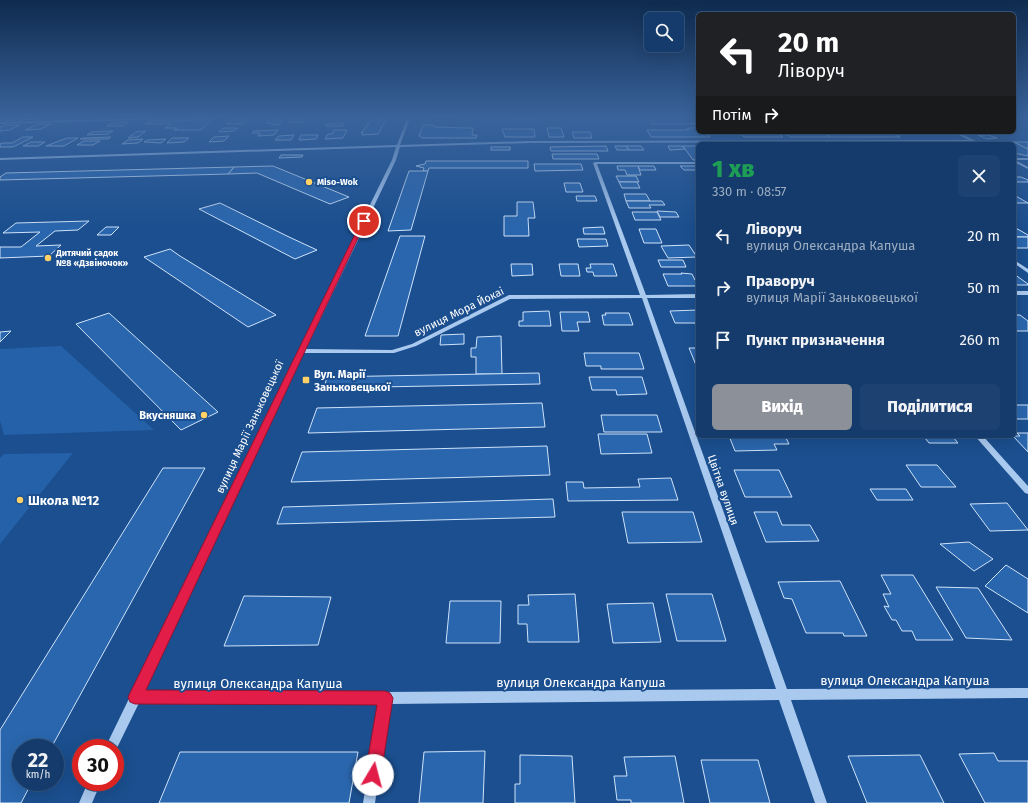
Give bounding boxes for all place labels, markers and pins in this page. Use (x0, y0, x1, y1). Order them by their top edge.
marker: Miso-Wok (304, 177, 314, 187)
place label: Miso-Wok (317, 177, 359, 187)
pin (347, 204, 381, 238)
place label: Дитячий садок №8 «Дзвіночок» (55, 248, 129, 268)
marker: Дитячий садок №8 «Дзвіночок» (43, 253, 53, 263)
place label: Вул. Марії Заньковецької (313, 368, 391, 394)
marker: Вул. Марії Заньковецької (301, 375, 311, 385)
place label: Вкусняшка (139, 409, 196, 422)
marker: Вкусняшка (199, 410, 209, 420)
place label: Школа №12 (28, 493, 100, 508)
marker: Школа №12 (15, 495, 25, 505)

